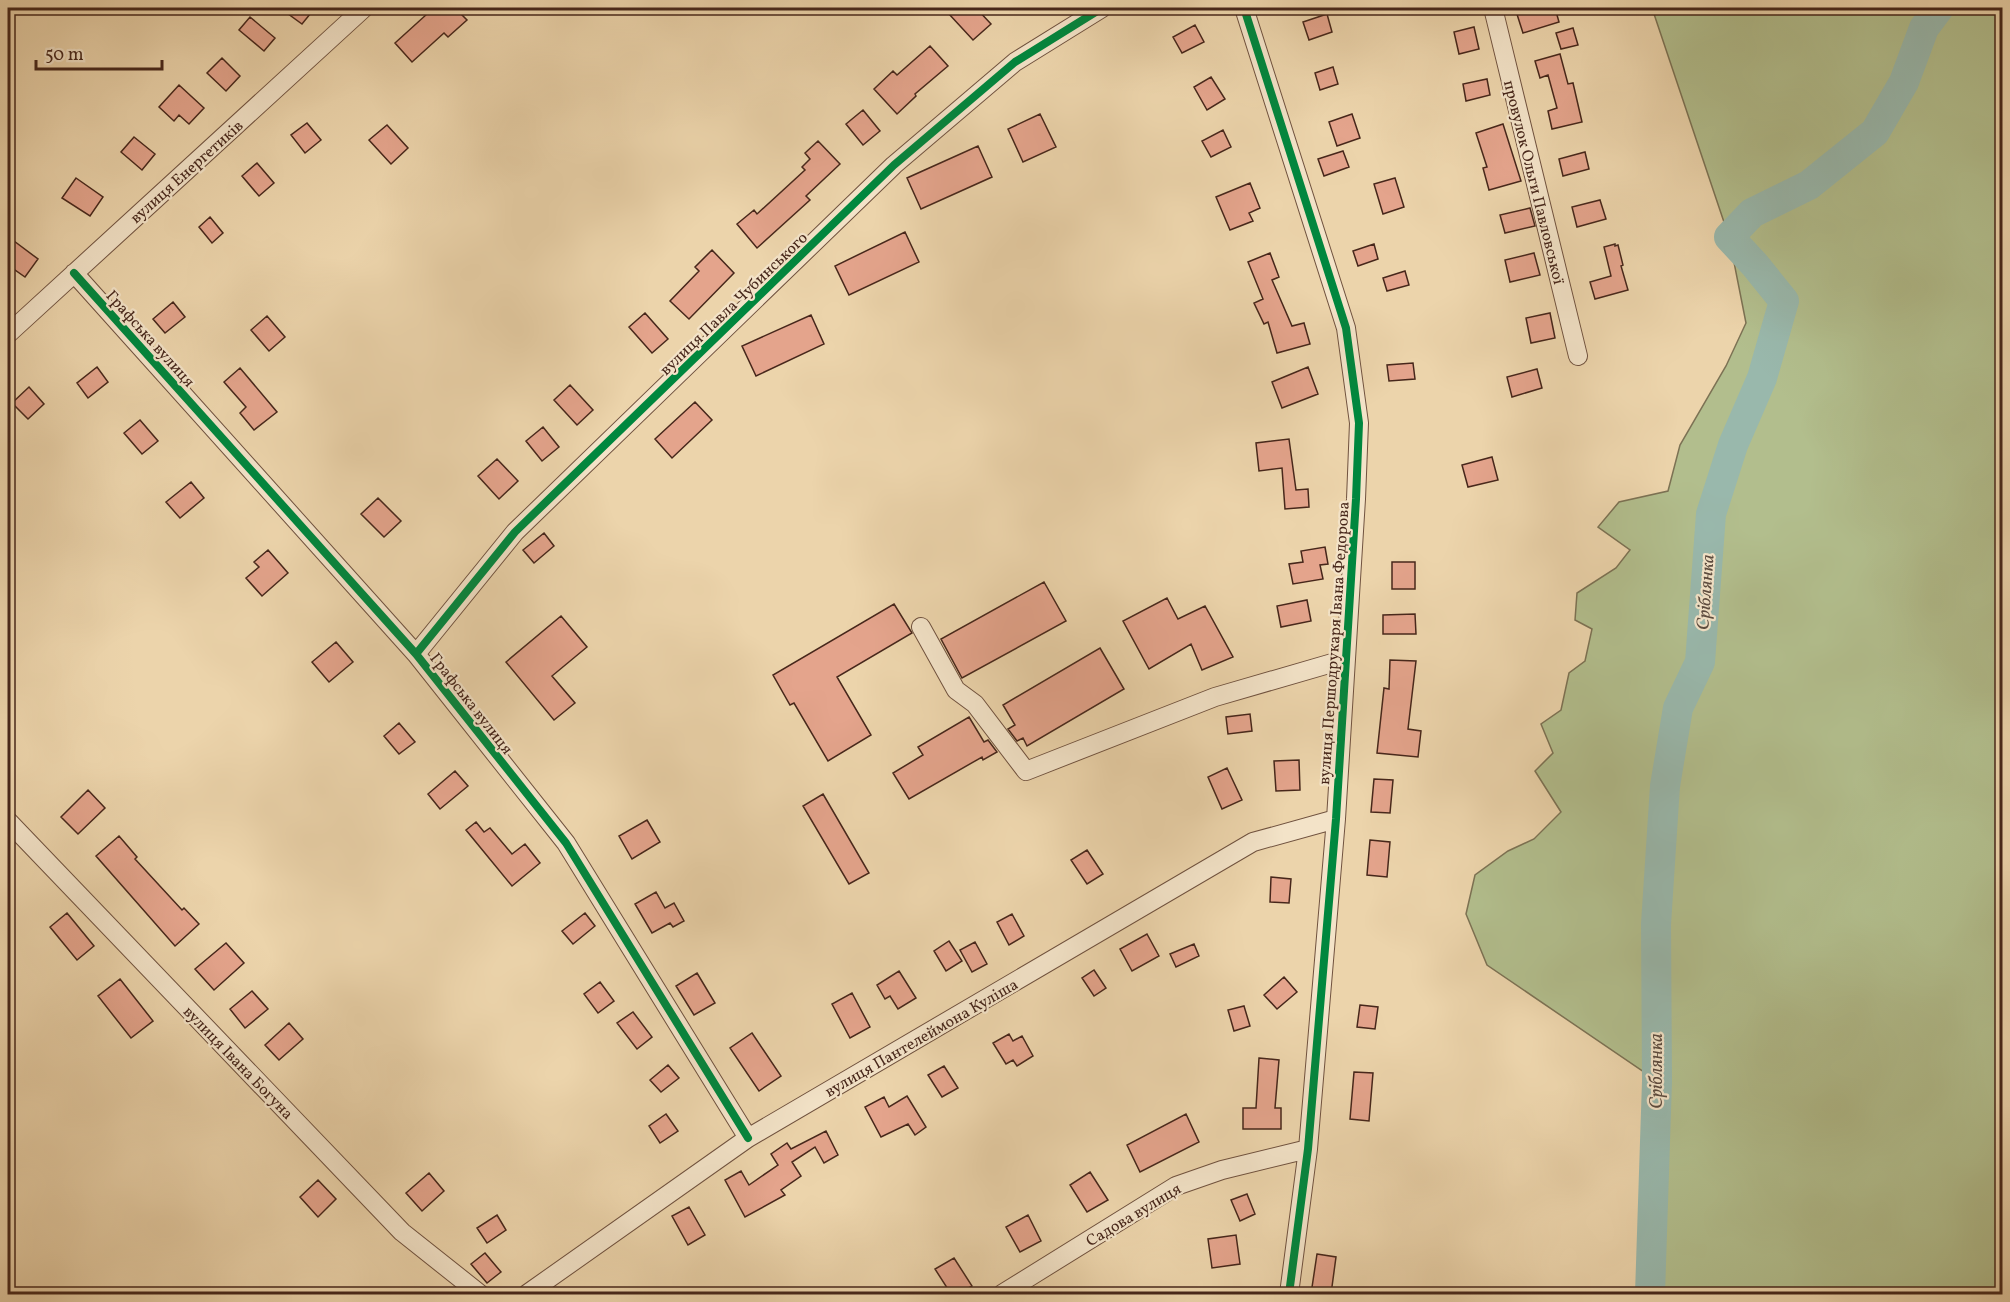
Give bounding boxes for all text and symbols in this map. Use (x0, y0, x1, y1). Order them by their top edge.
scale bar (36, 33, 162, 71)
text: 50 m (45, 43, 84, 68)
street label: провулок Ольги Павловської (1497, 78, 1569, 287)
street label: вулиця Енергетиків (126, 116, 249, 229)
street label: вулиця Павла Чубинського (656, 228, 813, 381)
street label: Графська вулиця (100, 286, 199, 393)
street label: вулиця Першодрукаря Івана Федорова (1314, 501, 1356, 785)
water label: Сріблянка (1691, 554, 1722, 631)
street label: Графська вулиця (424, 649, 517, 760)
street label: вулиця Пантелеймона Куліша (821, 974, 1023, 1103)
street label: вулиця Івана Богуна (178, 1002, 298, 1125)
water label: Сріблянка (1645, 1033, 1670, 1109)
street label: Садова вулиця (1082, 1179, 1186, 1253)

